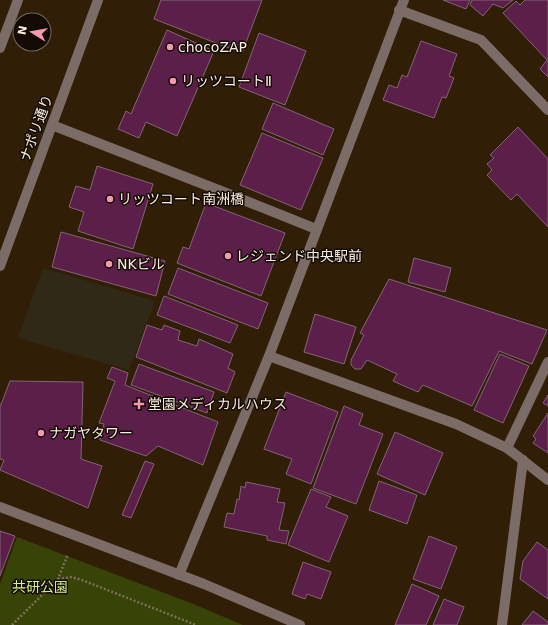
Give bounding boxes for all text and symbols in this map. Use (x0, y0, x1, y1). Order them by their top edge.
north arrow (12, 12, 52, 52)
text: N (15, 24, 30, 36)
place label: chocoZAP (178, 39, 247, 55)
marker: chocoZAP (165, 42, 175, 52)
place label: リッツコートⅡ (181, 73, 272, 89)
marker: リッツコートⅡ (168, 76, 178, 86)
street label: ナポリ通り (17, 92, 55, 164)
place label: リッツコート南洲橋 (118, 191, 244, 207)
marker: リッツコート南洲橋 (105, 194, 115, 204)
place label: レジェンド中央駅前 (236, 248, 362, 264)
marker: レジェンド中央駅前 (223, 251, 233, 261)
place label: NKビル (117, 256, 165, 272)
marker: NKビル (104, 259, 114, 269)
place label: 堂園メディカルハウス (148, 396, 287, 412)
marker: 堂園メディカルハウス (133, 398, 145, 410)
place label: ナガヤタワー (49, 425, 133, 441)
marker: ナガヤタワー (36, 428, 46, 438)
park label: 共研公園 (12, 579, 68, 595)

